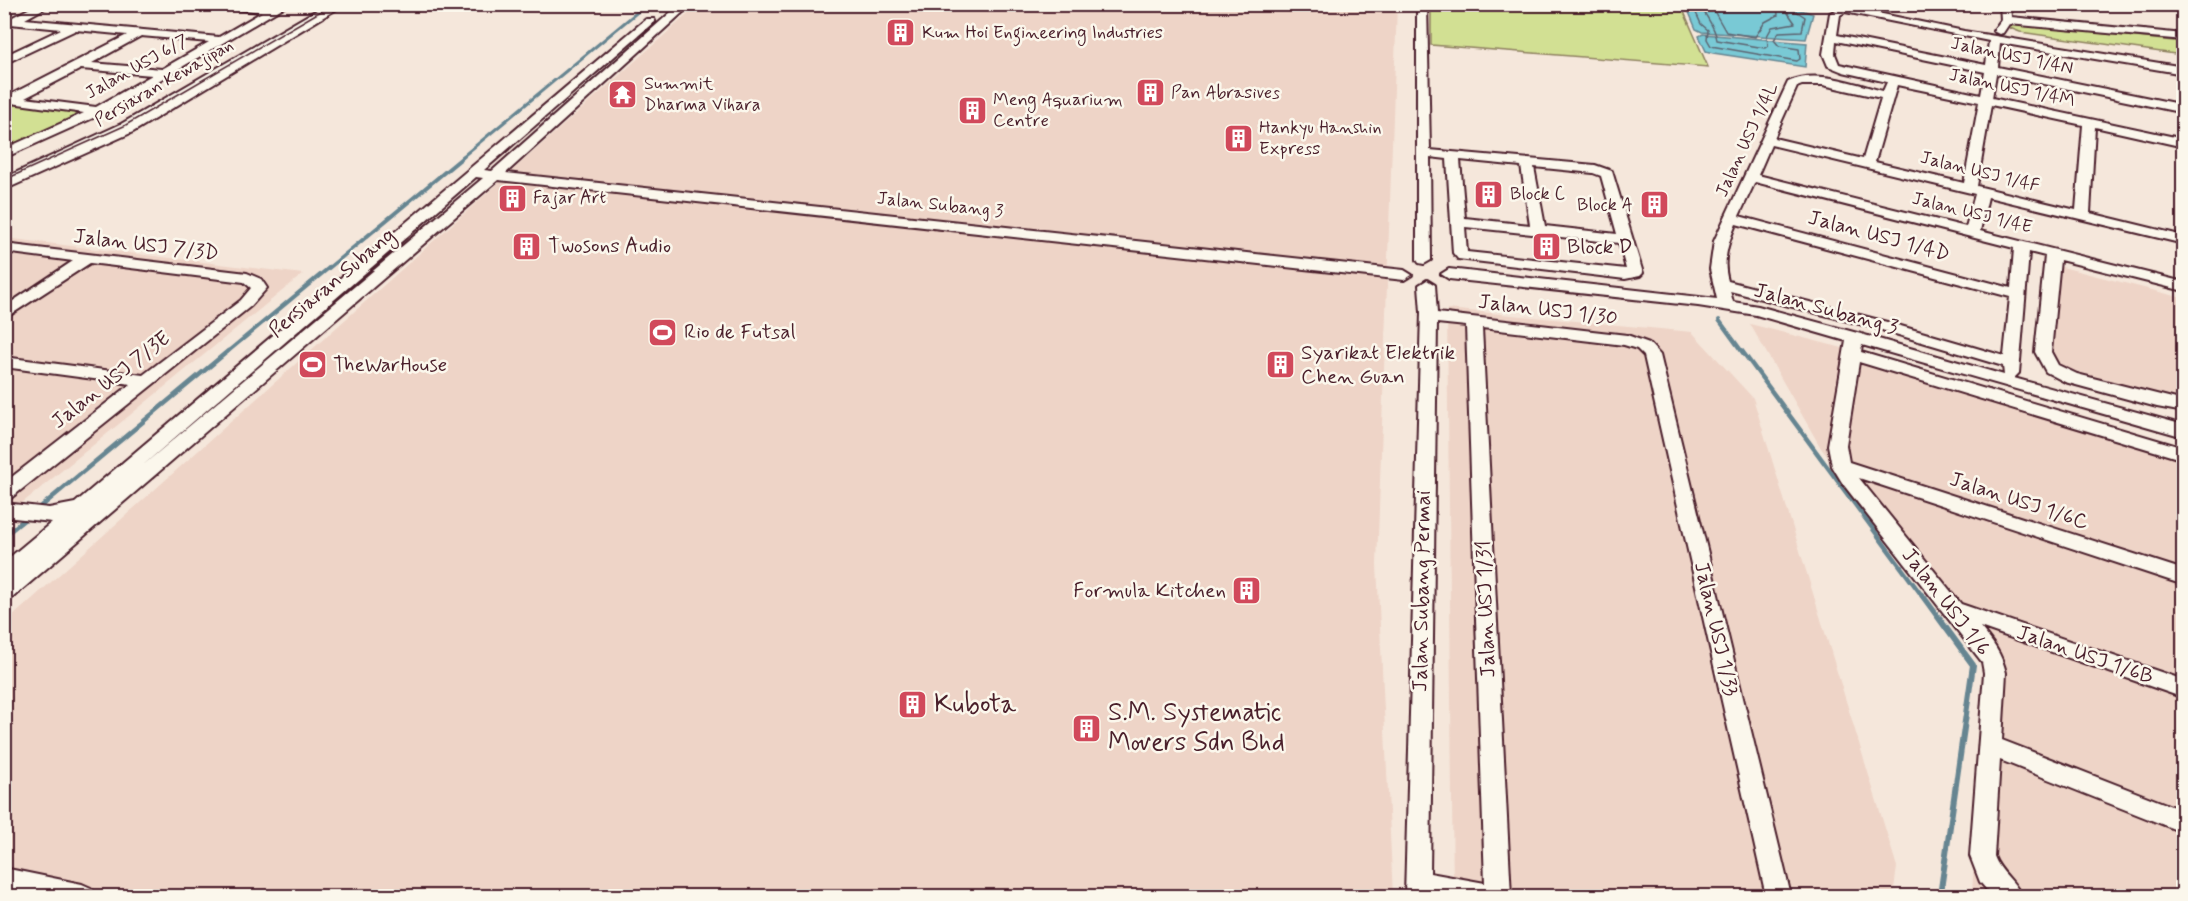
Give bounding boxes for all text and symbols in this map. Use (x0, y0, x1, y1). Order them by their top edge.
building icon: Kum Hoi Engineering Industries (885, 17, 917, 49)
place label: Kum Hoi Engineering Industries (922, 21, 1163, 47)
street label: Jalan USJ 6/7 (81, 29, 193, 105)
street label: Jalan USJ 1/4N (1949, 31, 2075, 81)
street label: Persiaran Kewajipan (90, 33, 238, 133)
street label: Jalan USJ 1/4M (1947, 63, 2077, 113)
place label: Summit Dharma Vihara (644, 72, 760, 117)
building icon: Pan Abrasives (1134, 77, 1166, 109)
temple icon: Summit Dharma Vihara (607, 78, 639, 110)
street label: Jalan USJ 1/4L (1710, 79, 1784, 201)
place label: Pan Abrasives (1171, 81, 1280, 105)
place label: Meng Aquarium Centre (993, 88, 1123, 133)
building icon: Meng Aquarium Centre (956, 94, 988, 126)
place label: Hankyu Hanshin Express (1259, 116, 1381, 161)
building icon: Hankyu Hanshin Express (1222, 122, 1254, 154)
street label: Jalan USJ 1/4F (1918, 146, 2042, 198)
building icon: Block C (1473, 178, 1505, 210)
building icon: Fajar Art (496, 182, 528, 214)
place label: Block C (1510, 182, 1565, 206)
place label: Fajar Art (533, 186, 606, 210)
street label: Jalan Subang 3 (876, 186, 1004, 224)
street label: Jalan USJ 1/4E (1909, 186, 2035, 240)
building icon: Block A (1638, 189, 1670, 221)
place label: Block A (1577, 193, 1633, 217)
street label: Jalan USJ 1/4D (1805, 204, 1953, 268)
street label: Jalan USJ 7/3D (72, 222, 220, 268)
street label: Persiaran Subang (263, 222, 402, 345)
building icon: Twosons Audio (511, 230, 543, 262)
building icon: Block D (1530, 231, 1562, 263)
place label: Twosons Audio (548, 232, 671, 260)
place label: Block D (1567, 233, 1633, 261)
street label: Jalan Subang 3 (1751, 276, 1902, 342)
street label: Jalan USJ 1/30 (1477, 288, 1619, 332)
sports icon: Rio de Futsal (647, 316, 679, 348)
place label: Rio de Futsal (684, 318, 796, 346)
street label: Jalan USJ 7/3E (46, 325, 176, 435)
place label: Syarikat Elektrik Chen Guan (1301, 339, 1455, 391)
sports icon: TheWarHouse (296, 349, 328, 381)
building icon: Syarikat Elektrik Chen Guan (1264, 349, 1296, 381)
place label: TheWarHouse (333, 351, 447, 379)
street label: Jalan USJ 1/6C (1946, 465, 2092, 537)
street label: Jalan Subang Permai (1406, 490, 1438, 692)
street label: Jalan USJ 1/31 (1470, 540, 1502, 678)
street label: Jalan USJ 1/6 (1895, 542, 1997, 662)
street label: Jalan USJ 1/33 (1687, 559, 1745, 699)
building icon: Formula Kitchen (1231, 575, 1263, 607)
place label: Formula Kitchen (1073, 577, 1226, 605)
street label: Jalan USJ 1/6B (2013, 618, 2157, 692)
place label: Kubota (934, 688, 1016, 722)
building icon: Kubota (897, 689, 929, 721)
place label: S.M. Systematic Movers Sdn Bhd (1108, 696, 1285, 760)
building icon: S.M. Systematic Movers Sdn Bhd (1071, 712, 1103, 744)

